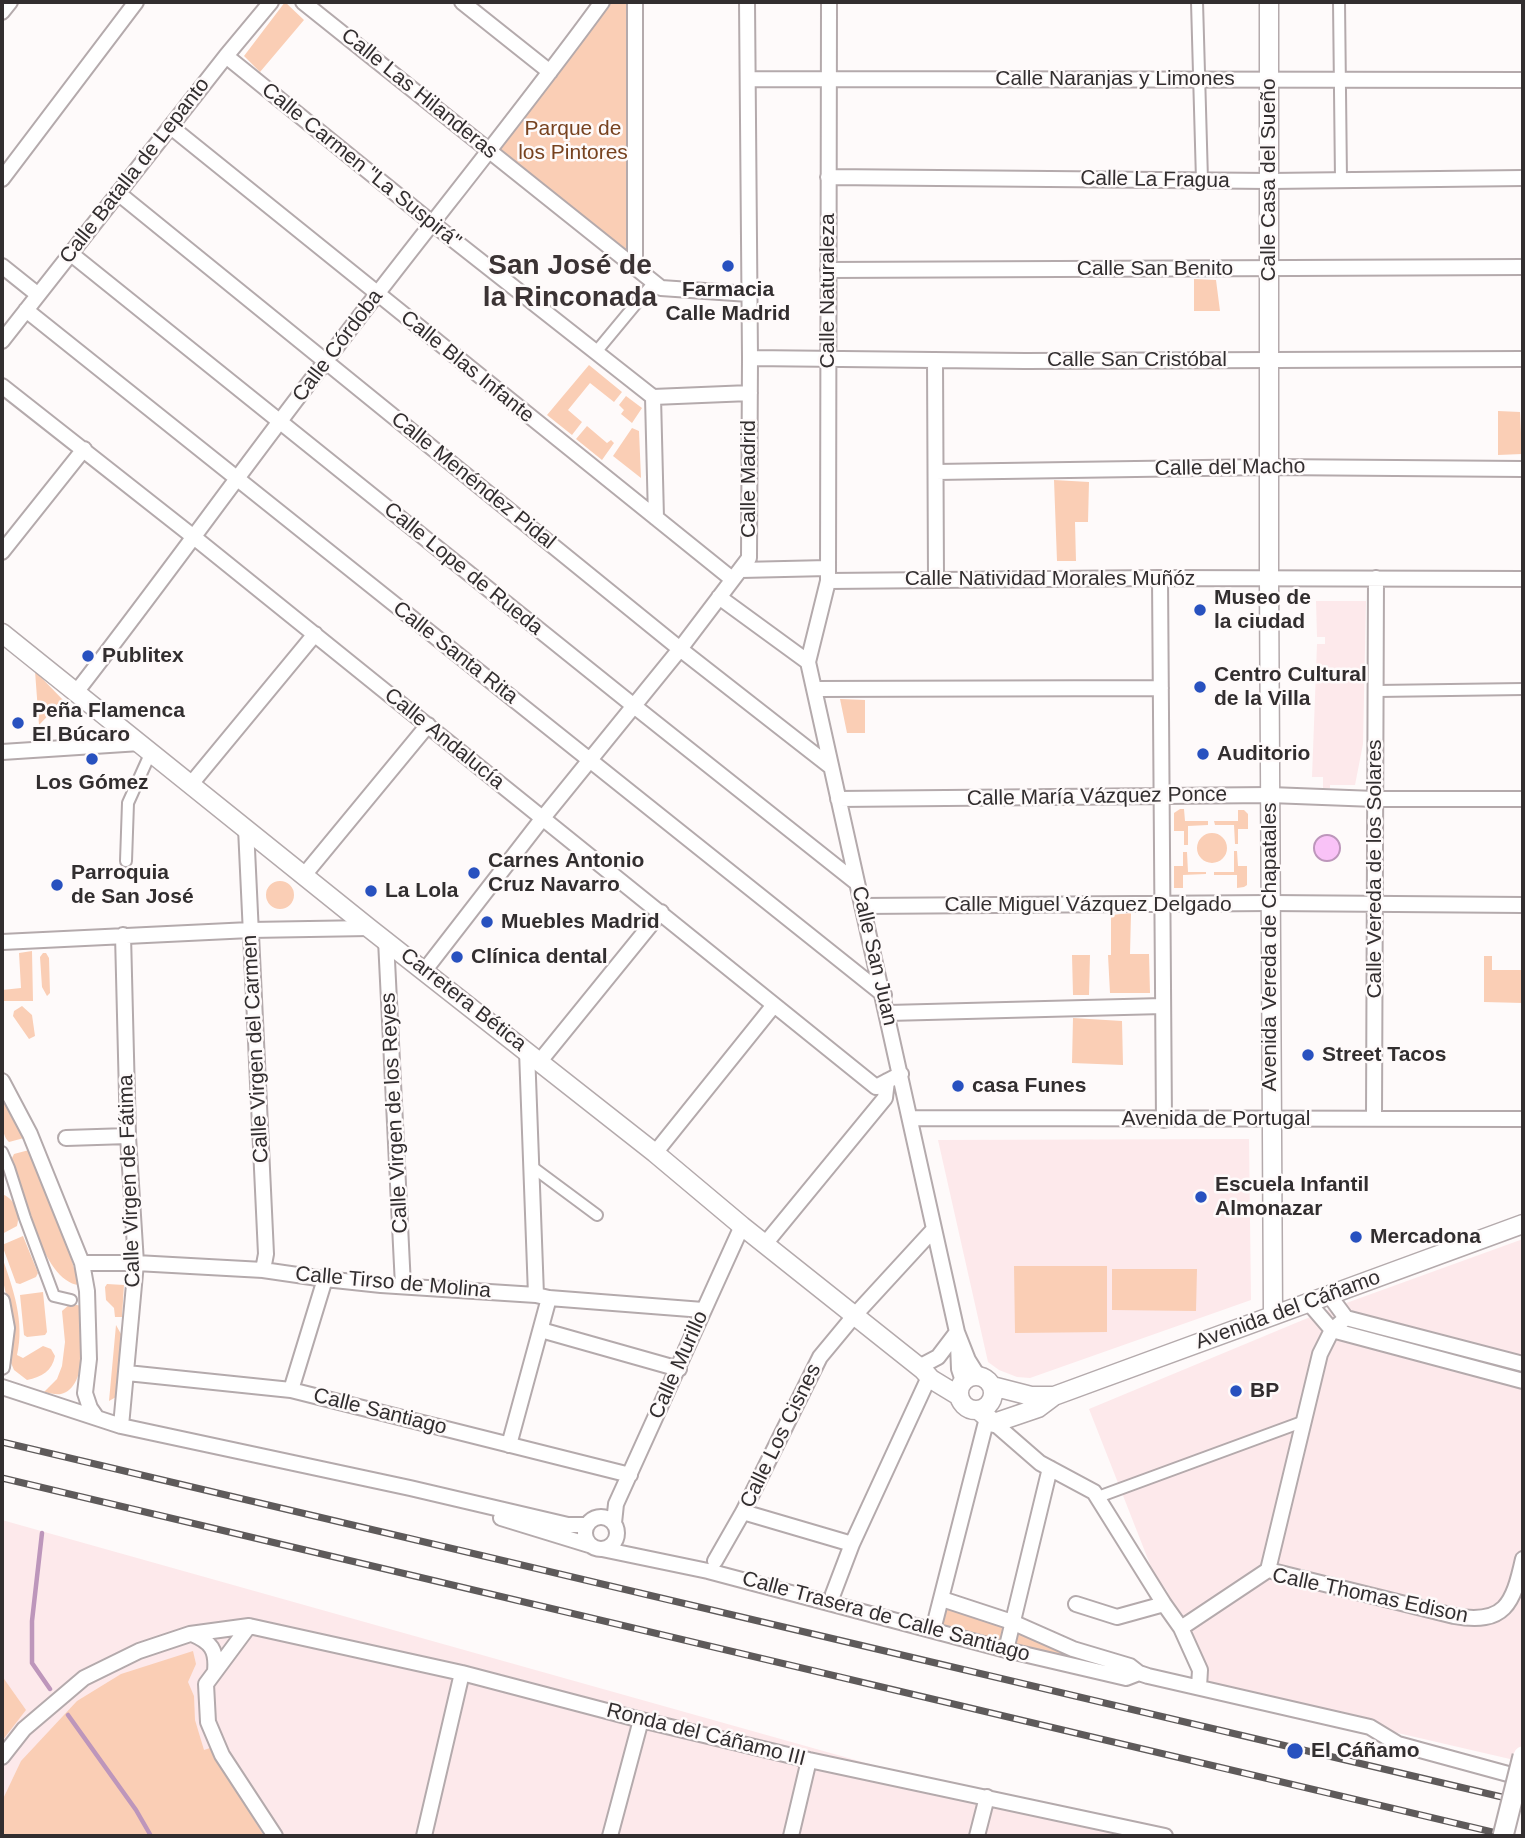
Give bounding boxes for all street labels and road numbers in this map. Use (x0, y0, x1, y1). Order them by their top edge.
street label: Calle Las Hilanderas (336, 23, 502, 165)
street label: Calle Naranjas y Limones (995, 66, 1235, 92)
street label: Calle Batalla de Lepanto (55, 73, 215, 269)
street label: Calle Carmen "La Suspirá" (256, 78, 466, 254)
street label: Calle Casa del Sueño (1256, 78, 1282, 282)
street label: Calle La Fragua (1080, 166, 1230, 194)
street label: Calle Naturaleza (815, 213, 841, 369)
street label: Calle San Benito (1077, 256, 1233, 282)
street label: Calle Córdoba (288, 285, 388, 407)
street label: Calle Blas Infante (395, 305, 539, 429)
street label: Calle San Cristóbal (1047, 347, 1227, 373)
street label: Calle Menéndez Pidal (386, 407, 560, 555)
street label: Calle Madrid (736, 420, 762, 538)
street label: Calle del Macho (1155, 454, 1305, 482)
street label: Calle Lope de Rueda (378, 497, 548, 641)
street label: Calle Natividad Morales Muñóz (905, 566, 1195, 592)
street label: Calle Santa Rita (387, 596, 523, 710)
street label: Calle Andalucía (379, 683, 509, 795)
street label: Calle Vereda de los Solares (1362, 739, 1388, 999)
street label: Calle María Vázquez Ponce (967, 782, 1227, 812)
street label: Avenida Vereda de Chapatales (1257, 802, 1283, 1092)
street label: Calle San Juan (846, 884, 902, 1028)
street label: Calle Miguel Vázquez Delgado (944, 892, 1232, 918)
street label: Calle Virgen del Carmen (237, 934, 275, 1164)
street label: Carretera Bética (395, 943, 531, 1057)
street label: Calle Virgen de los Reyes (376, 992, 414, 1234)
street label: Calle Virgen de Fátima (114, 1074, 146, 1288)
street label: Avenida de Portugal (1122, 1106, 1310, 1132)
street label: Calle Tirso de Molina (294, 1262, 492, 1304)
street label: Avenida del Cáñamo (1192, 1265, 1384, 1355)
street label: Calle Murillo (644, 1307, 714, 1423)
street label: Calle Los Cisnes (735, 1360, 827, 1512)
street label: Calle Santiago (311, 1383, 449, 1441)
street label: Calle Thomas Edison (1270, 1563, 1470, 1629)
street label: Calle Trasera de Calle Santiago (739, 1566, 1033, 1668)
street label: Ronda del Cáñamo III (604, 1698, 808, 1772)

